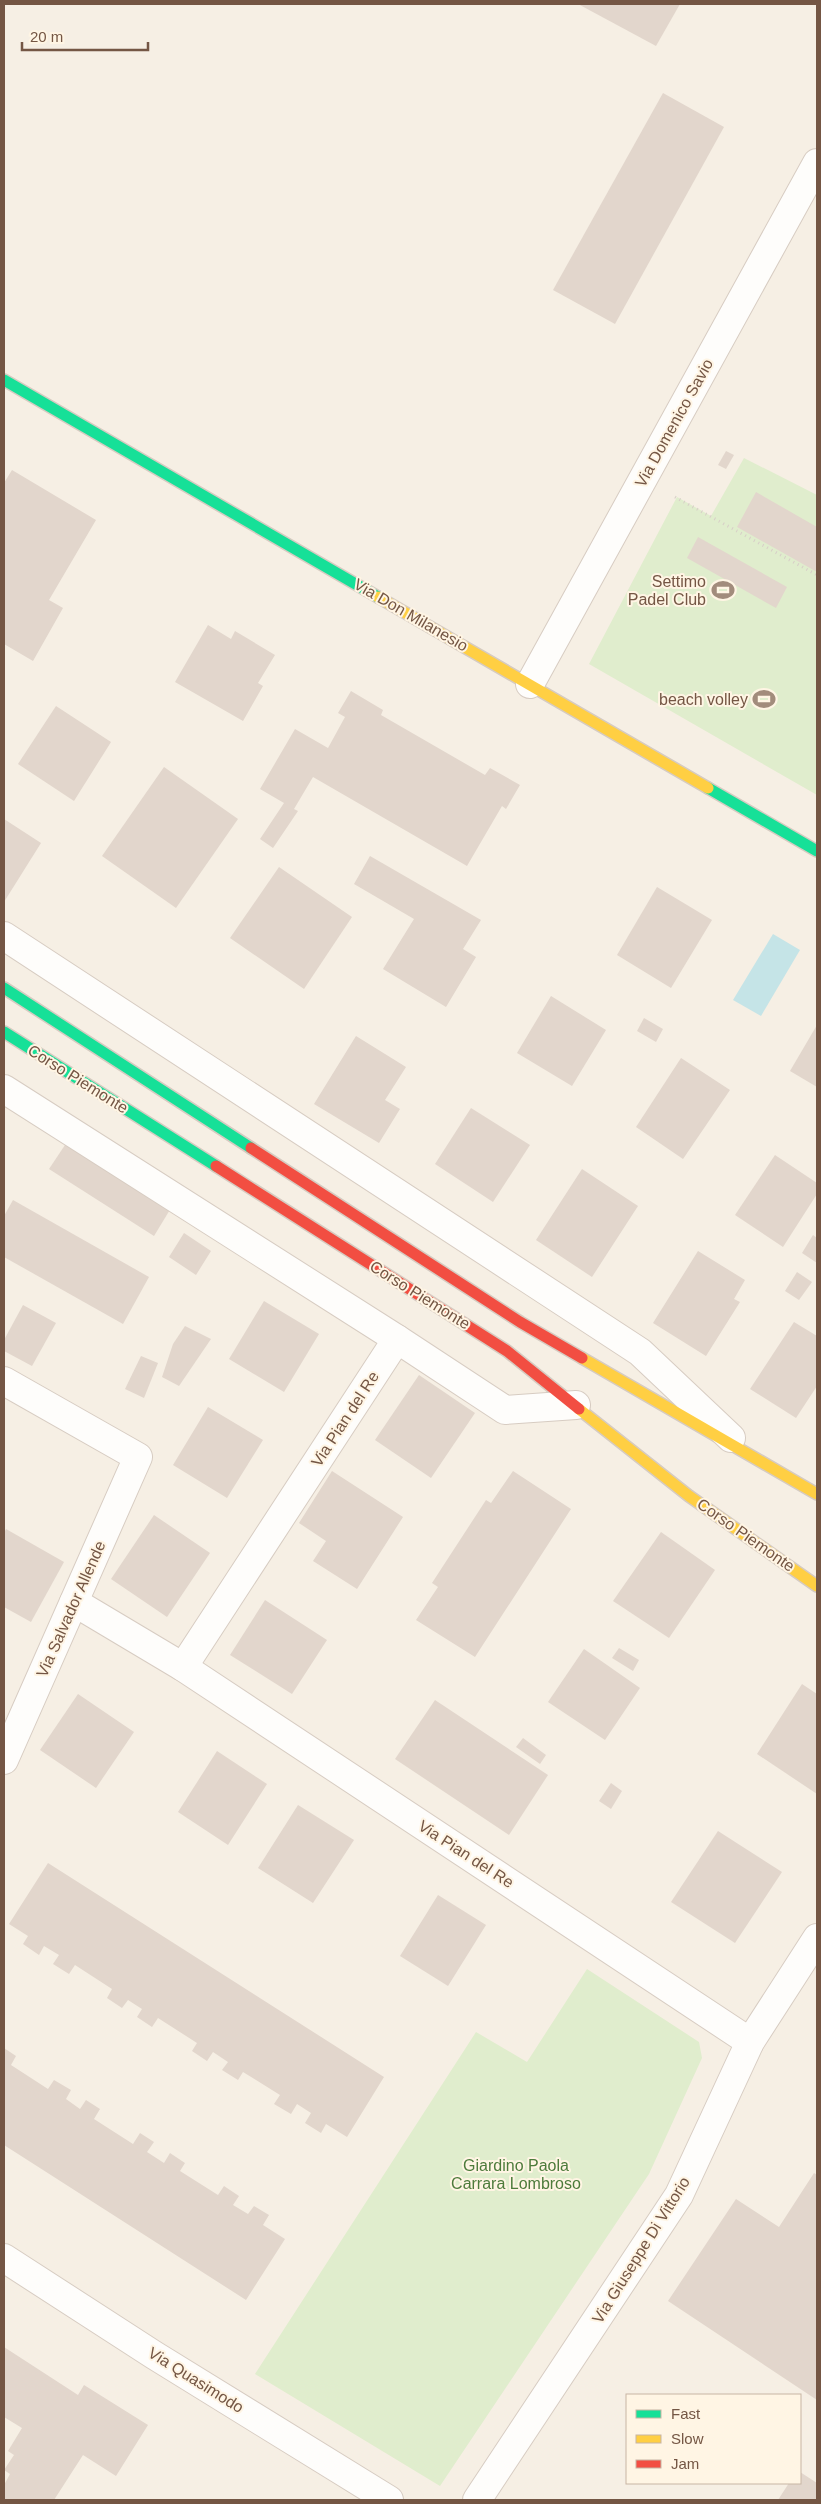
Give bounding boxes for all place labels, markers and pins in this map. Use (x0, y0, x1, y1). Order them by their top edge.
place label: Settimo Padel Club (628, 573, 706, 608)
sports icon: Settimo Padel Club (710, 577, 736, 603)
sports icon: beach volley (751, 686, 777, 712)
place label: beach volley (659, 691, 748, 708)

